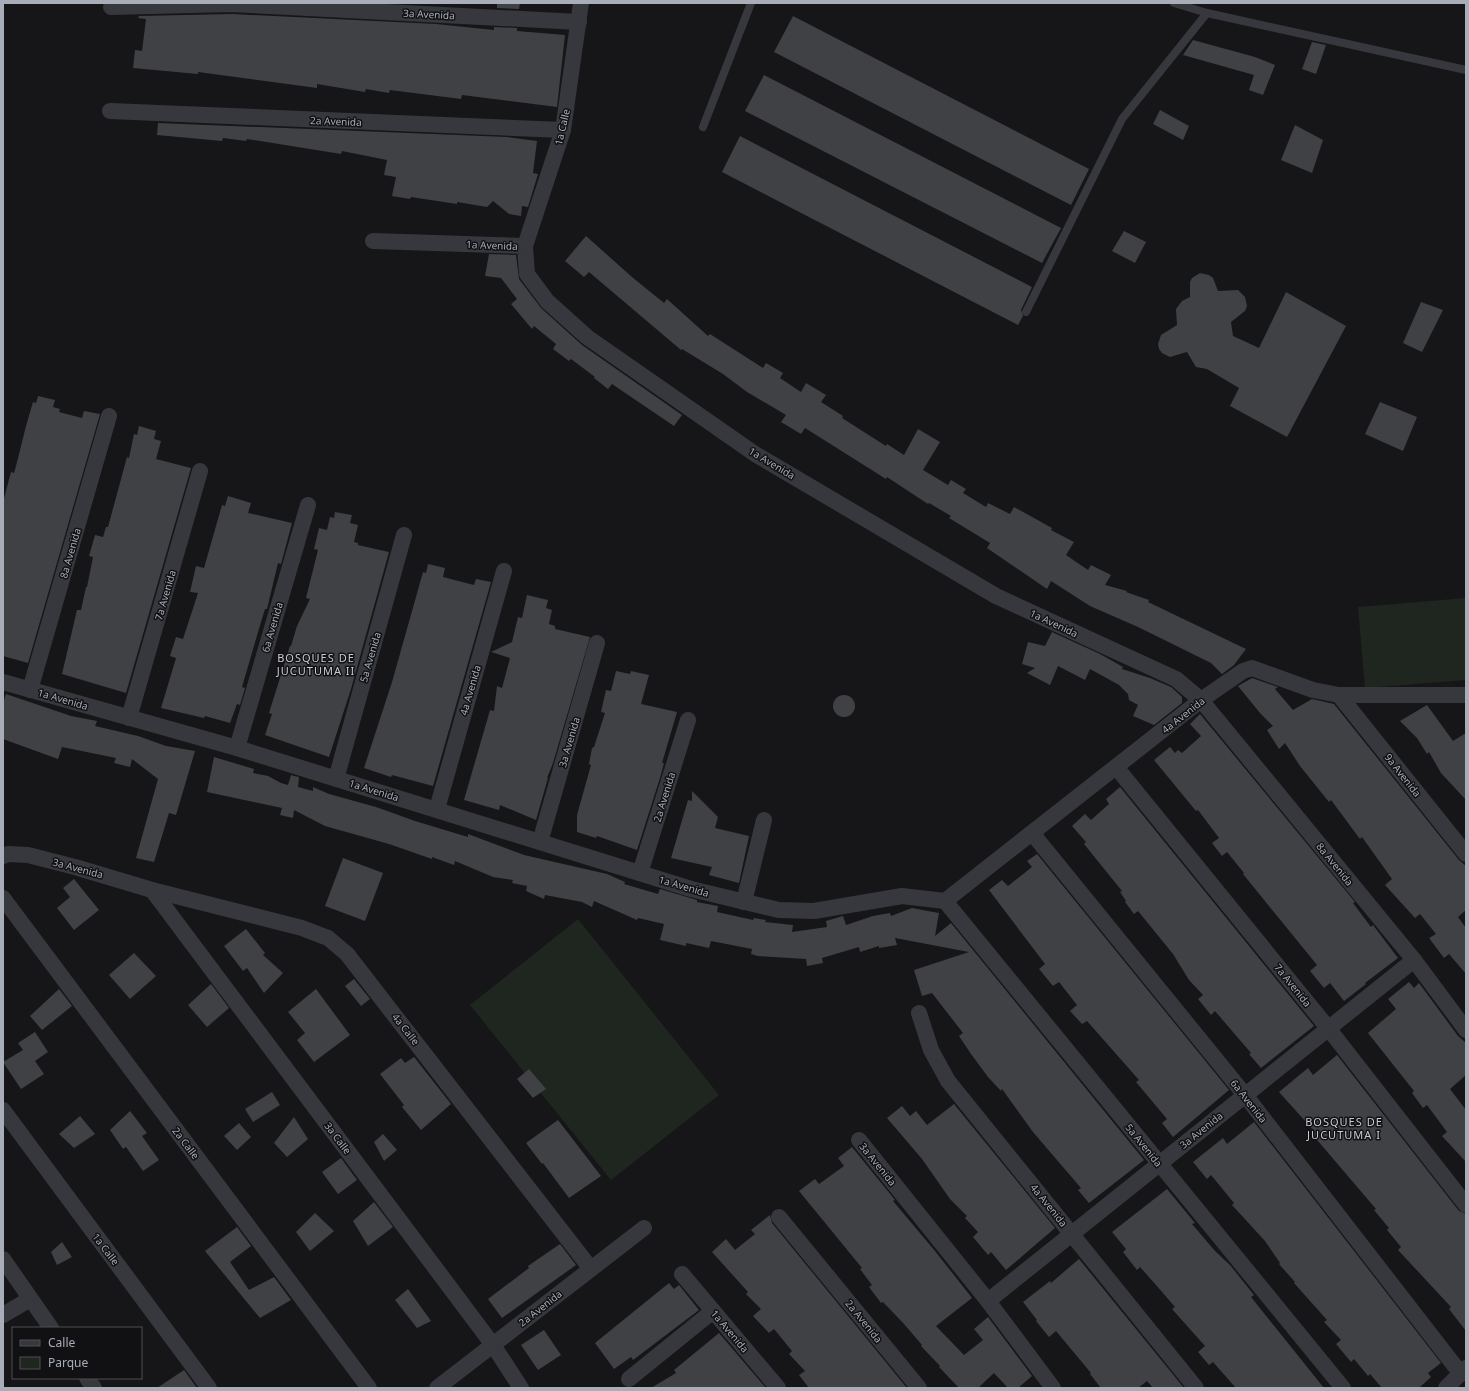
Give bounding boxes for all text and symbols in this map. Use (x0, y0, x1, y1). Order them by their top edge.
street label: 3a Avenida (403, 6, 455, 22)
street label: 1a Calle (551, 107, 573, 146)
street label: 2a Avenida (310, 113, 362, 129)
street label: 1a Avenida (466, 237, 518, 253)
street label: 1a Avenida (746, 444, 798, 482)
street label: 8a Avenida (56, 526, 84, 580)
street label: 7a Avenida (151, 568, 179, 622)
street label: 6a Avenida (258, 600, 286, 654)
street label: 1a Avenida (1028, 606, 1080, 640)
street label: 5a Avenida (356, 630, 384, 684)
district label: BOSQUES DE JUCUTUMA II (276, 650, 355, 678)
street label: 4a Avenida (456, 663, 484, 717)
street label: 1a Avenida (36, 685, 90, 713)
street label: 4a Avenida (1158, 694, 1208, 736)
street label: 3a Avenida (555, 715, 583, 769)
street label: 9a Avenida (1382, 750, 1424, 800)
street label: 2a Avenida (650, 770, 678, 824)
street label: 1a Avenida (347, 776, 401, 804)
street label: 8a Avenida (1313, 840, 1357, 888)
street label: 3a Avenida (51, 855, 105, 881)
street label: 1a Avenida (657, 872, 711, 900)
street label: 7a Avenida (1271, 961, 1315, 1009)
street label: 4a Calle (389, 1010, 423, 1048)
street label: 6a Avenida (1228, 1076, 1270, 1126)
street label: 3a Avenida (1177, 1108, 1225, 1152)
district label: BOSQUES DE JUCUTUMA I (1305, 1114, 1383, 1142)
street label: 3a Calle (321, 1119, 355, 1157)
street label: 5a Avenida (1122, 1121, 1166, 1169)
street label: 2a Calle (169, 1124, 203, 1162)
street label: 3a Avenida (856, 1140, 900, 1188)
street label: 4a Avenida (1027, 1181, 1071, 1229)
street label: 1a Calle (89, 1230, 123, 1268)
street label: 2a Avenida (515, 1287, 565, 1329)
street label: 2a Avenida (842, 1297, 886, 1345)
street label: 1a Avenida (708, 1307, 752, 1355)
legend (12, 1327, 142, 1379)
text: Calle (48, 1334, 76, 1351)
text: Parque (48, 1354, 89, 1371)

